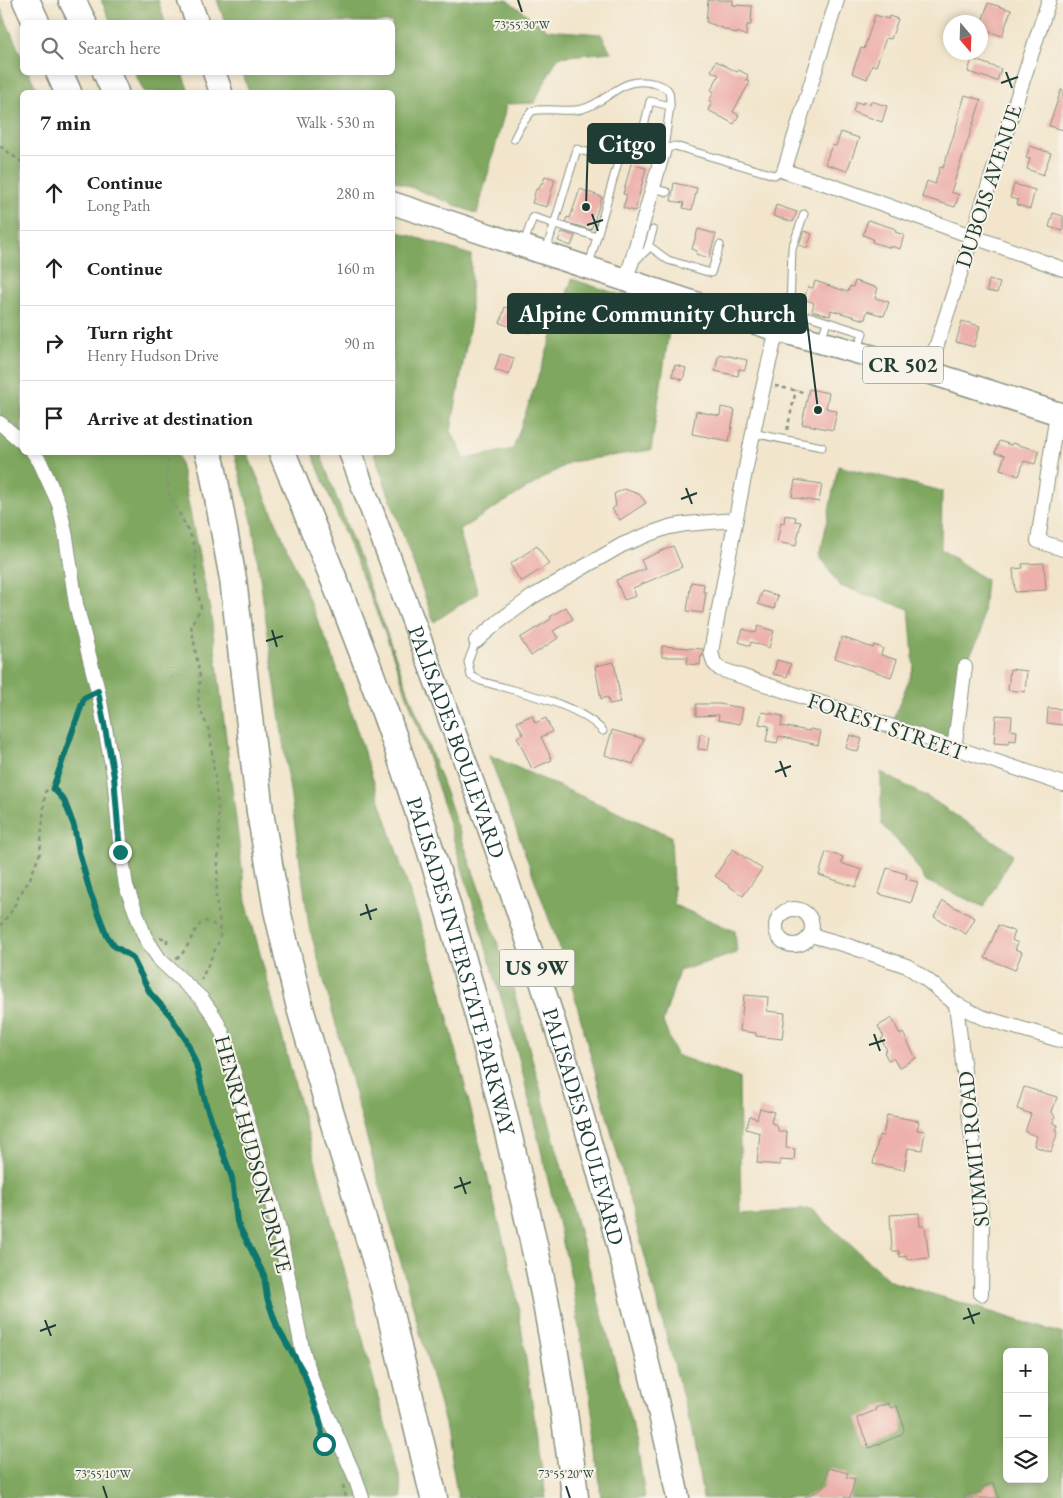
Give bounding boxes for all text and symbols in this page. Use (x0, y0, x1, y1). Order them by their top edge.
north arrow (943, 15, 988, 60)
text: 73°55'30"W (494, 17, 551, 33)
search box (20, 20, 395, 75)
icon: search (38, 34, 66, 62)
text: Search here (78, 35, 160, 60)
street label: DUBOIS AVENUE (948, 101, 1029, 271)
text: 7 min (40, 109, 91, 136)
text: Walk · 530 m (296, 112, 375, 133)
callout: Citgo (588, 124, 665, 163)
text: Citgo (599, 128, 655, 160)
text: Continue (87, 170, 162, 195)
icon: ahead (40, 179, 68, 207)
text: 280 m (336, 183, 375, 204)
text: Long Path (87, 195, 151, 216)
icon: ahead (40, 254, 68, 282)
text: Continue (87, 256, 162, 281)
text: 160 m (336, 258, 375, 279)
callout: Alpine Community Church (508, 294, 806, 333)
text: Alpine Community Church (517, 298, 797, 330)
text: Turn right (87, 320, 173, 345)
icon: right (40, 329, 68, 357)
text: 90 m (344, 333, 375, 354)
text: Henry Hudson Drive (87, 345, 219, 366)
road number: CR 502 (863, 346, 943, 384)
icon: arrive (40, 404, 68, 432)
text: Arrive at destination (87, 406, 253, 431)
street label: PALISADES BOULEVARD (401, 622, 512, 862)
street label: FOREST STREET (804, 686, 970, 767)
street label: PALISADES INTERSTATE PARKWAY (400, 793, 522, 1139)
route end (109, 841, 132, 864)
road number: US 9W (500, 950, 574, 986)
street label: PALISADES BOULEVARD (536, 1004, 631, 1248)
street label: HENRY HUDSON DRIVE (208, 1032, 299, 1276)
street label: SUMMIT ROAD (951, 1070, 996, 1228)
map controls (1003, 1348, 1048, 1483)
button: + (1003, 1348, 1048, 1393)
button: − (1003, 1393, 1048, 1438)
route start (313, 1433, 336, 1456)
button: layers (1003, 1438, 1048, 1483)
text: 73°55'10"W (75, 1466, 132, 1482)
text: 73°55'20"W (538, 1466, 595, 1482)

